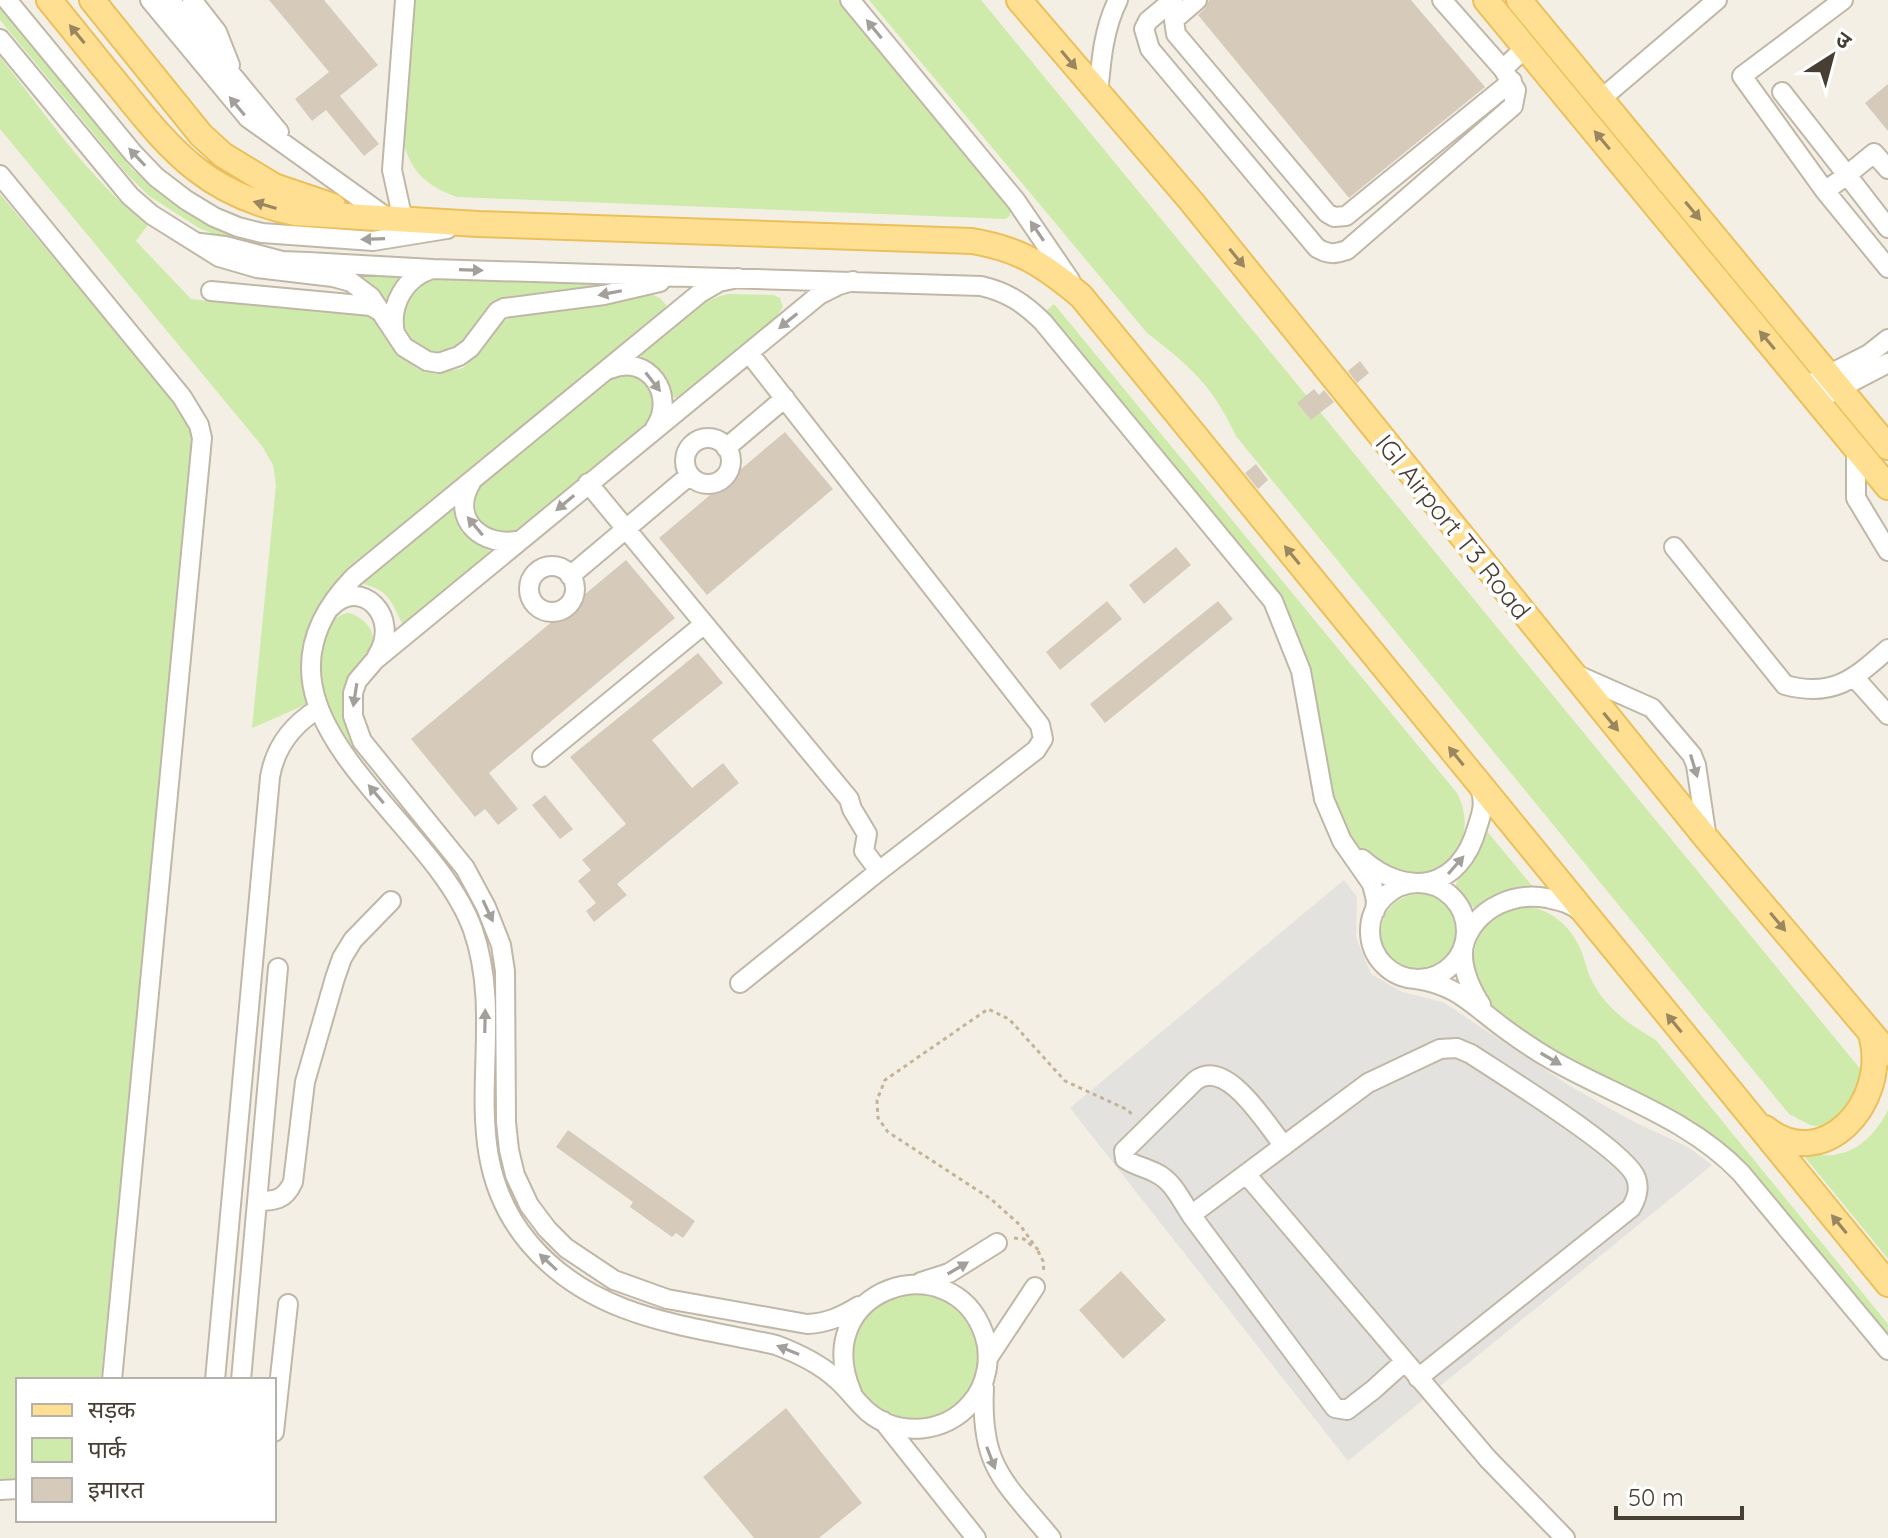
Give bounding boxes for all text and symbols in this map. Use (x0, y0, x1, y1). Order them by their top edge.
north arrow (1792, 16, 1872, 96)
one-way arrow (866, 19, 883, 39)
one-way arrow (69, 24, 85, 44)
text: उ (1830, 25, 1858, 56)
one-way arrow (1060, 50, 1077, 70)
one-way arrow (229, 96, 246, 116)
one-way arrow (1594, 130, 1611, 150)
one-way arrow (128, 148, 146, 167)
one-way arrow (253, 198, 277, 211)
one-way arrow (1685, 201, 1701, 221)
one-way arrow (1030, 221, 1045, 242)
one-way arrow (360, 233, 385, 246)
one-way arrow (1228, 248, 1245, 268)
one-way arrow (459, 263, 484, 276)
one-way arrow (597, 287, 622, 300)
one-way arrow (778, 312, 798, 329)
one-way arrow (1759, 330, 1776, 351)
one-way arrow (645, 372, 661, 392)
street label: IGI Airport T3 Road (1369, 427, 1538, 626)
one-way arrow (555, 494, 575, 511)
one-way arrow (467, 517, 484, 537)
one-way arrow (1284, 545, 1301, 565)
one-way arrow (348, 682, 361, 707)
one-way arrow (1603, 712, 1619, 732)
one-way arrow (1448, 747, 1465, 767)
one-way arrow (1688, 754, 1701, 778)
one-way arrow (368, 784, 385, 804)
one-way arrow (1447, 855, 1464, 875)
one-way arrow (481, 899, 494, 922)
one-way arrow (1768, 912, 1786, 931)
one-way arrow (479, 1008, 491, 1033)
one-way arrow (1666, 1013, 1683, 1033)
one-way arrow (1540, 1052, 1562, 1066)
one-way arrow (1831, 1214, 1848, 1234)
one-way arrow (539, 1253, 558, 1272)
one-way arrow (947, 1261, 969, 1275)
one-way arrow (776, 1343, 800, 1356)
legend (16, 1378, 276, 1522)
text: सड़क (88, 1394, 136, 1424)
text: पार्क (88, 1434, 127, 1464)
one-way arrow (985, 1446, 998, 1470)
scale bar (1616, 1470, 1742, 1520)
text: इमारत (88, 1474, 145, 1504)
text: 50 m (1628, 1482, 1684, 1512)

